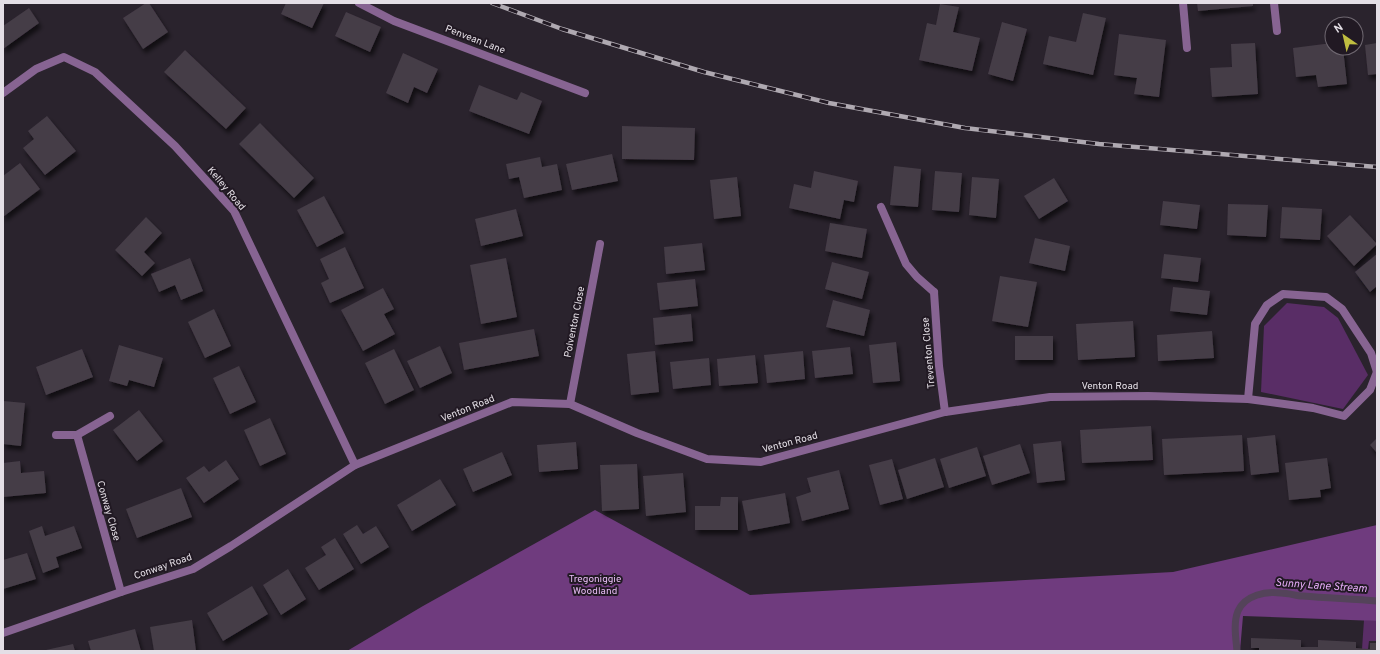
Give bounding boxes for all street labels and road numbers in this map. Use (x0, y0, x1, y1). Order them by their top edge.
street label: Penvean Lane (443, 23, 507, 57)
street label: Kelley Road (204, 165, 248, 213)
street label: Polventon Close (562, 285, 588, 359)
street label: Treventon Close (919, 317, 939, 389)
street label: Venton Road (1082, 380, 1138, 393)
street label: Venton Road (439, 392, 497, 426)
street label: Venton Road (761, 429, 819, 457)
street label: Conway Close (93, 479, 123, 543)
street label: Conway Road (132, 551, 194, 583)

